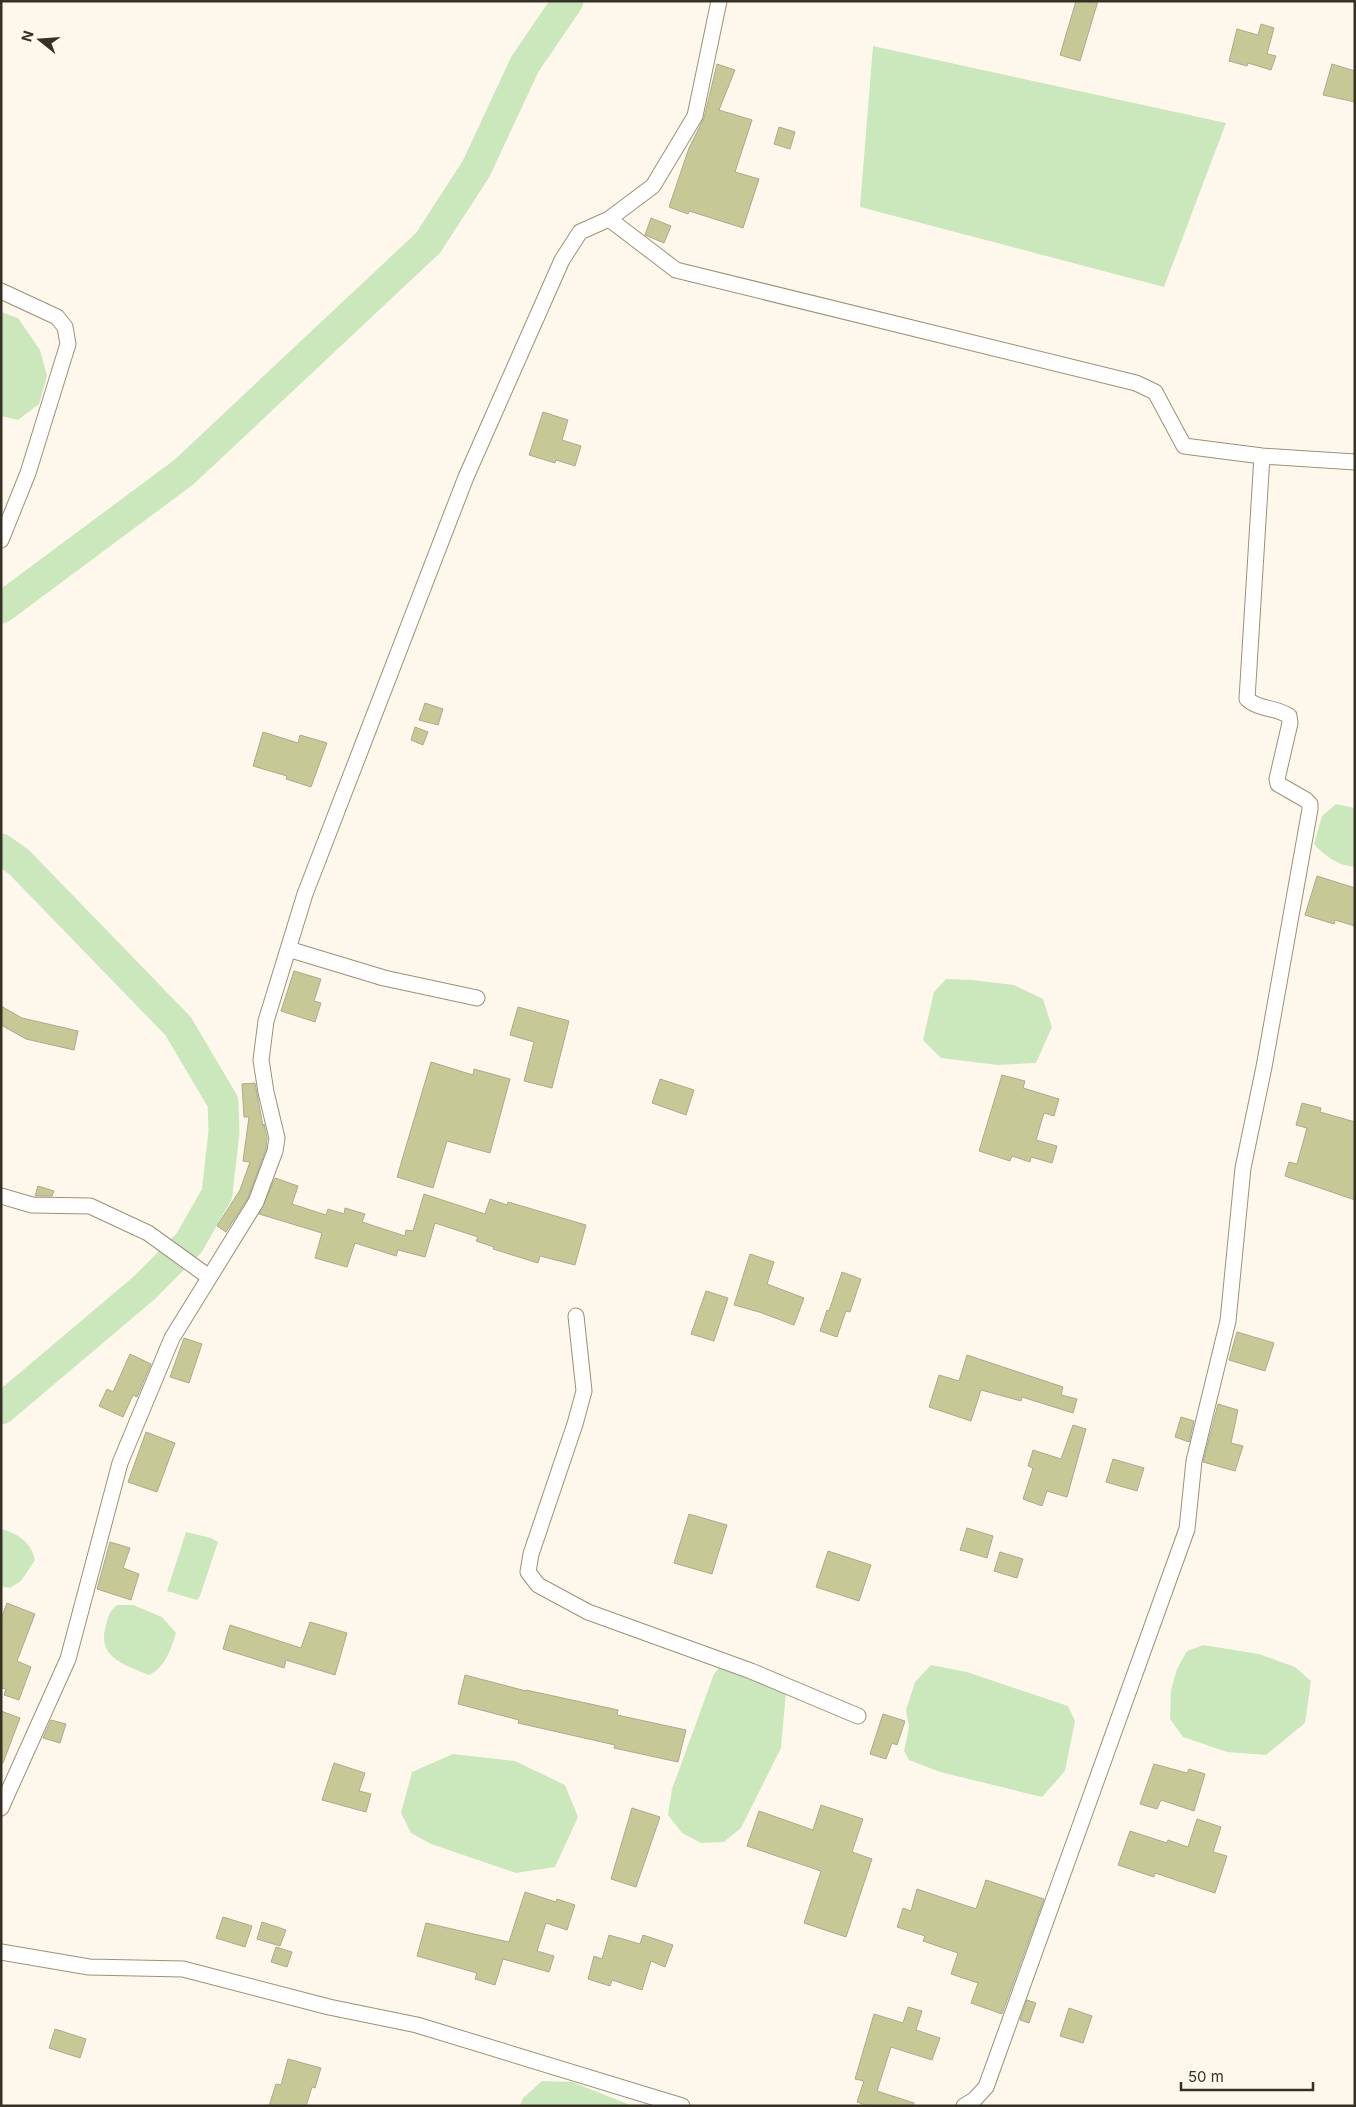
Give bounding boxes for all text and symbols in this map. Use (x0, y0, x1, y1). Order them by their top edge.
north arrow (15, 15, 65, 65)
text: N (17, 28, 37, 44)
scale bar (1181, 2060, 1314, 2092)
text: 50 m (1188, 2067, 1224, 2086)

